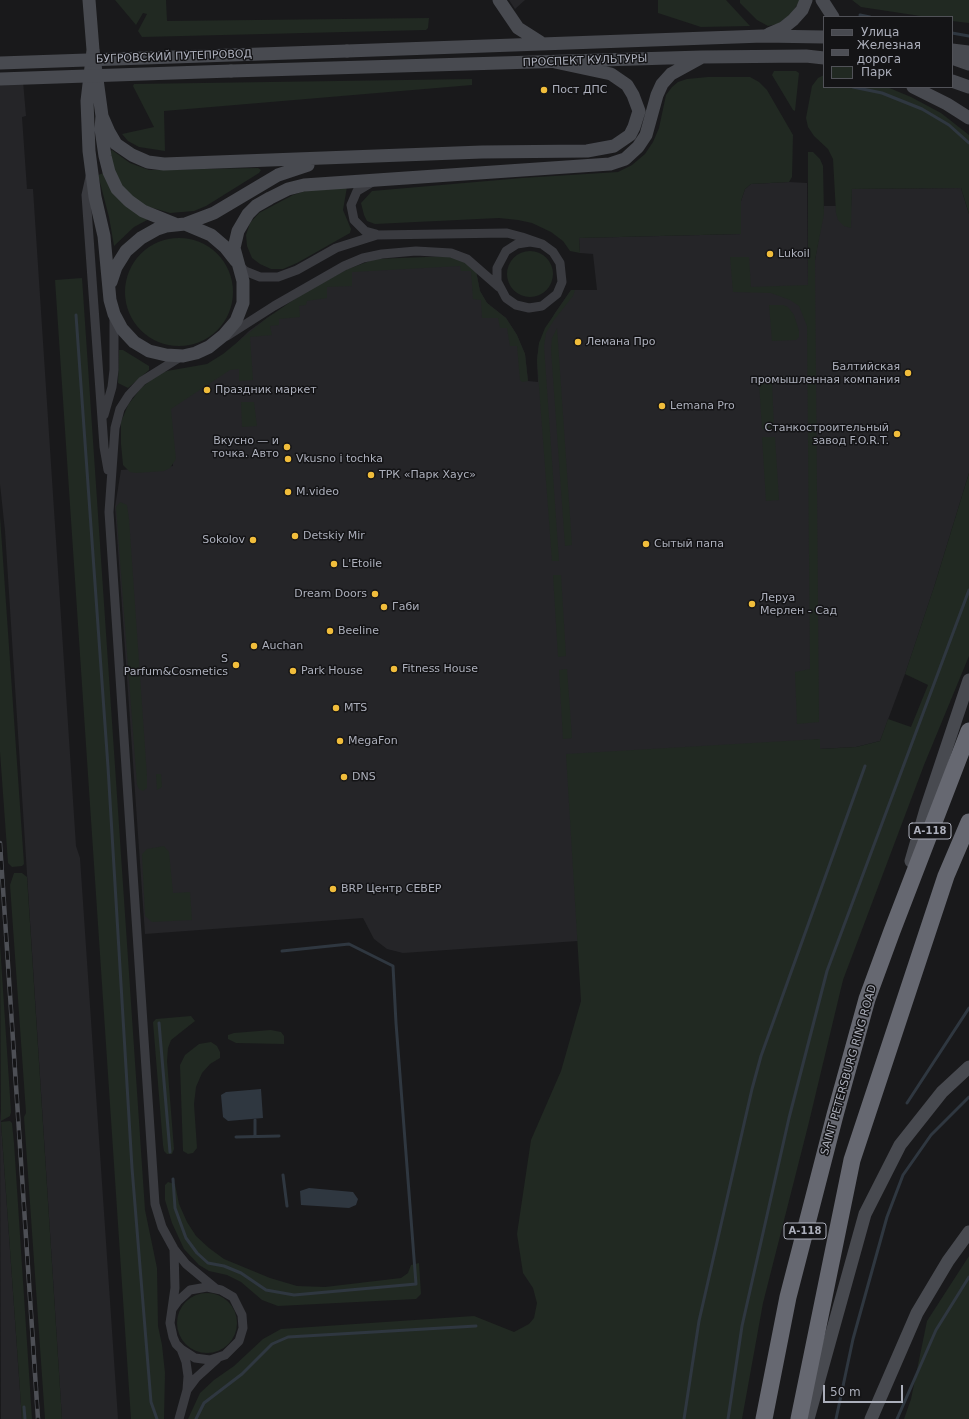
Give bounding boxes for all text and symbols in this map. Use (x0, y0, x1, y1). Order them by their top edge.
legend (823, 16, 953, 88)
text: Улица (861, 25, 899, 39)
text: Железная дорога (857, 38, 921, 66)
street label: БУГРОВСКИЙ ПУТЕПРОВОД (96, 48, 252, 66)
street label: ПРОСПЕКТ КУЛЬТУРЫ (523, 52, 647, 70)
text: Парк (861, 65, 892, 79)
place label: Пост ДПС (552, 83, 607, 97)
marker: Пост ДПС (539, 85, 549, 95)
place label: Lukoil (778, 247, 810, 261)
marker: Lukoil (765, 249, 775, 259)
place label: Лемана Про (586, 335, 655, 349)
marker: Лемана Про (573, 337, 583, 347)
place label: Балтийская промышленная компания (750, 360, 900, 386)
marker: Балтийская промышленная компания (903, 368, 913, 378)
place label: Праздник маркет (215, 383, 317, 397)
marker: Праздник маркет (202, 385, 212, 395)
place label: Lemana Pro (670, 399, 735, 413)
marker: Lemana Pro (657, 401, 667, 411)
place label: Станкостроительный завод F.O.R.T. (765, 421, 889, 447)
marker: Станкостроительный завод F.O.R.T. (892, 429, 902, 439)
place label: Вкусно — и точка. Авто (212, 434, 279, 460)
marker: Вкусно — и точка. Авто (282, 442, 292, 452)
place label: Vkusno i tochka (296, 452, 383, 466)
marker: Vkusno i tochka (283, 454, 293, 464)
place label: ТРК «Парк Хаус» (379, 468, 476, 482)
marker: ТРК «Парк Хаус» (366, 470, 376, 480)
place label: M.video (296, 485, 339, 499)
marker: M.video (283, 487, 293, 497)
place label: Detskiy Mir (303, 529, 365, 543)
marker: Detskiy Mir (290, 531, 300, 541)
place label: Sokolov (202, 533, 245, 547)
marker: Sokolov (248, 535, 258, 545)
place label: Сытый папа (654, 537, 724, 551)
marker: Сытый папа (641, 539, 651, 549)
place label: L'Etoile (342, 557, 382, 571)
marker: L'Etoile (329, 559, 339, 569)
place label: Dream Doors (294, 587, 367, 601)
marker: Dream Doors (370, 589, 380, 599)
place label: Леруа Мерлен - Сад (760, 591, 837, 617)
marker: Леруа Мерлен - Сад (747, 599, 757, 609)
place label: Габи (392, 600, 419, 614)
marker: Габи (379, 602, 389, 612)
place label: Beeline (338, 624, 379, 638)
marker: Beeline (325, 626, 335, 636)
place label: Auchan (262, 639, 303, 653)
marker: Auchan (249, 641, 259, 651)
place label: S Parfum&Cosmetics (124, 652, 228, 678)
marker: S Parfum&Cosmetics (231, 660, 241, 670)
place label: Fitness House (402, 662, 478, 676)
place label: Park House (301, 664, 363, 678)
marker: Fitness House (389, 664, 399, 674)
marker: Park House (288, 666, 298, 676)
place label: MTS (344, 701, 367, 715)
marker: MTS (331, 703, 341, 713)
place label: MegaFon (348, 734, 398, 748)
marker: MegaFon (335, 736, 345, 746)
place label: DNS (352, 770, 376, 784)
marker: DNS (339, 772, 349, 782)
road number: А-118 (909, 823, 951, 839)
place label: BRP Центр СЕВЕР (341, 882, 441, 896)
marker: BRP Центр СЕВЕР (328, 884, 338, 894)
street label: SAINT PETERSBURG RING ROAD (818, 983, 880, 1157)
road number: А-118 (784, 1223, 826, 1239)
scale bar (825, 1377, 905, 1403)
text: 50 m (830, 1385, 861, 1399)

